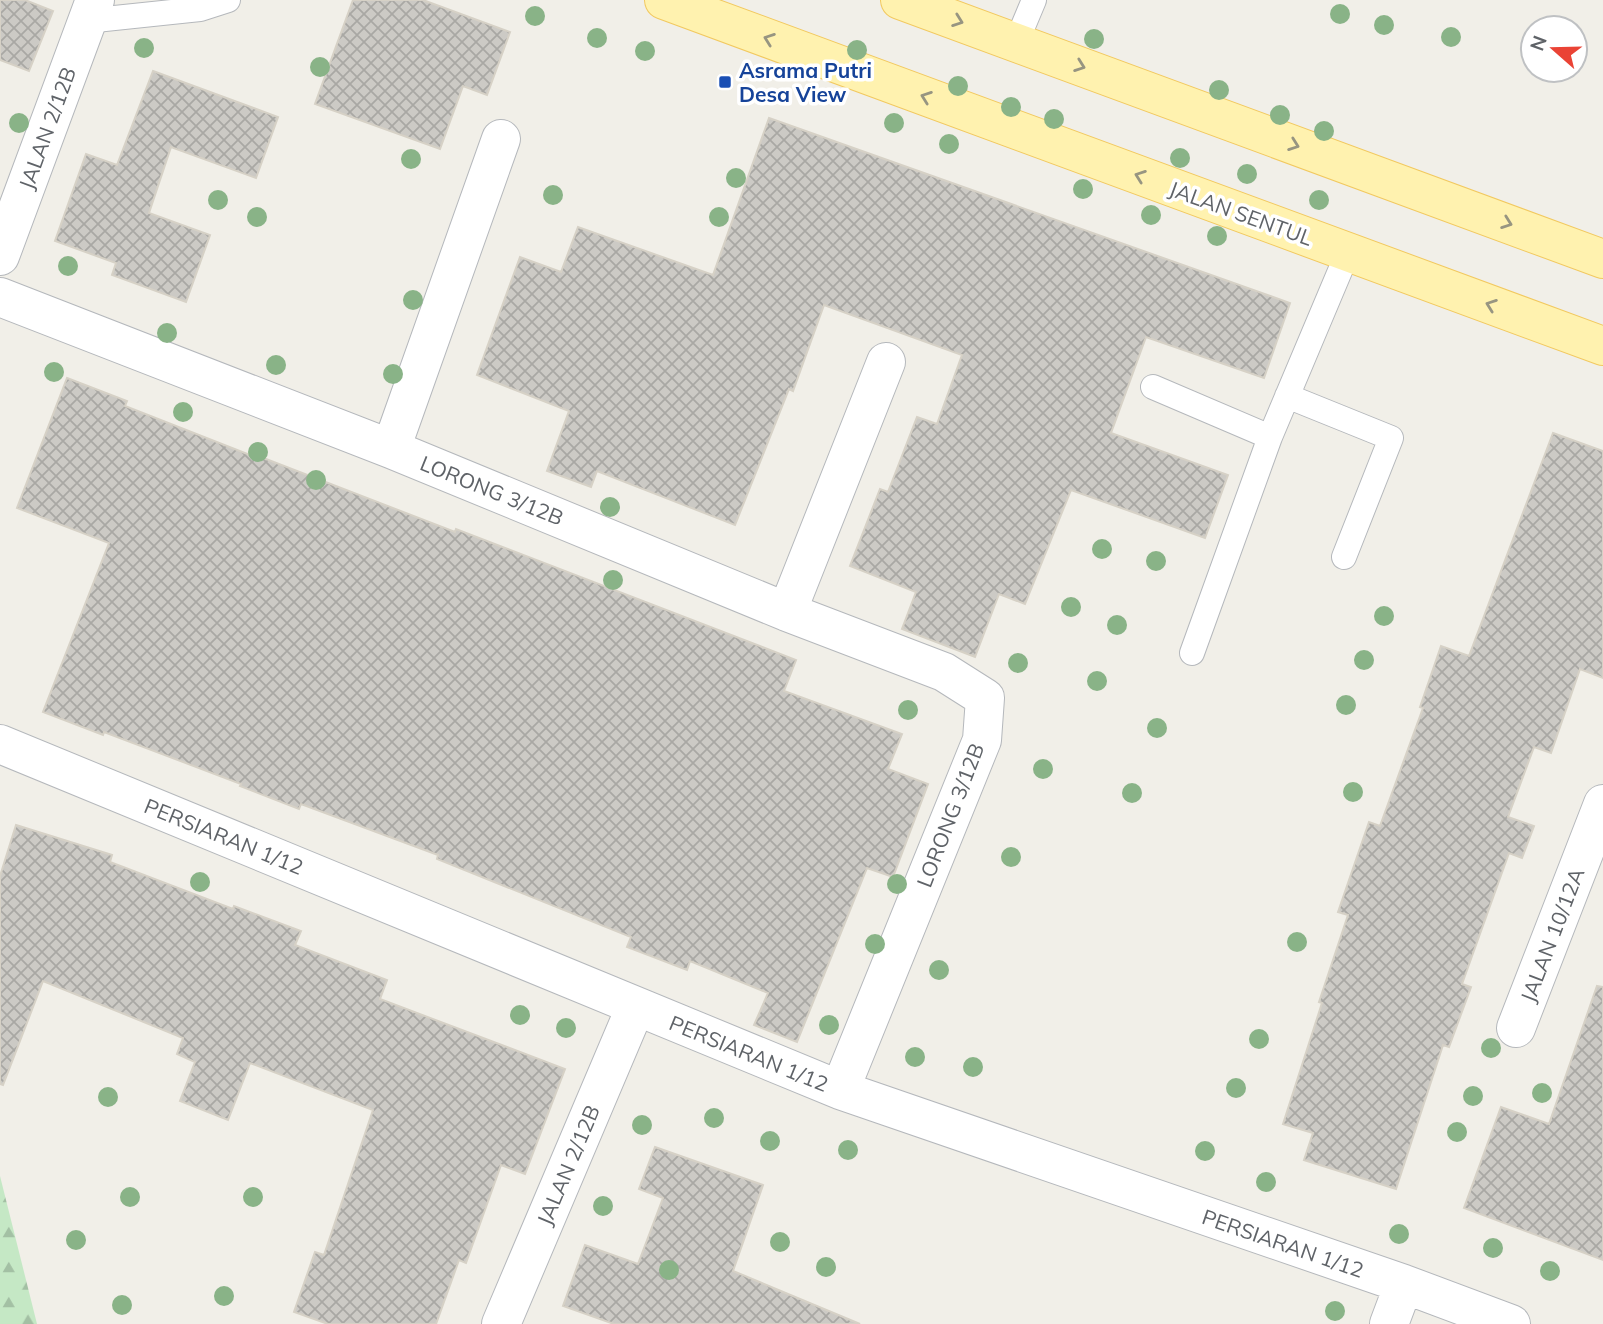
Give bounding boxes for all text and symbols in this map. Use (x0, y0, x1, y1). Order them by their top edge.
one-way arrow (952, 13, 964, 27)
north arrow (1519, 14, 1589, 84)
text: N (1524, 32, 1552, 54)
one-way arrow (763, 33, 775, 47)
place label: Asrama Putri Desa View (739, 57, 872, 107)
one-way arrow (1074, 58, 1086, 72)
street label: JALAN 2/12B (13, 63, 81, 193)
marker: Asrama Putri Desa View (717, 74, 733, 90)
one-way arrow (921, 91, 933, 105)
one-way arrow (1287, 137, 1299, 151)
one-way arrow (1134, 170, 1146, 184)
street label: JALAN SENTUL (1166, 175, 1317, 251)
one-way arrow (1501, 215, 1513, 229)
one-way arrow (1486, 299, 1498, 313)
street label: LORONG 3/12B (417, 449, 567, 531)
street label: LORONG 3/12B (911, 739, 989, 891)
street label: PERSIARAN 1/12 (141, 792, 307, 880)
street label: JALAN 10/12A (1514, 864, 1590, 1006)
street label: PERSIARAN 1/12 (666, 1009, 832, 1097)
street label: JALAN 2/12B (531, 1101, 605, 1229)
street label: PERSIARAN 1/12 (1199, 1203, 1367, 1283)

